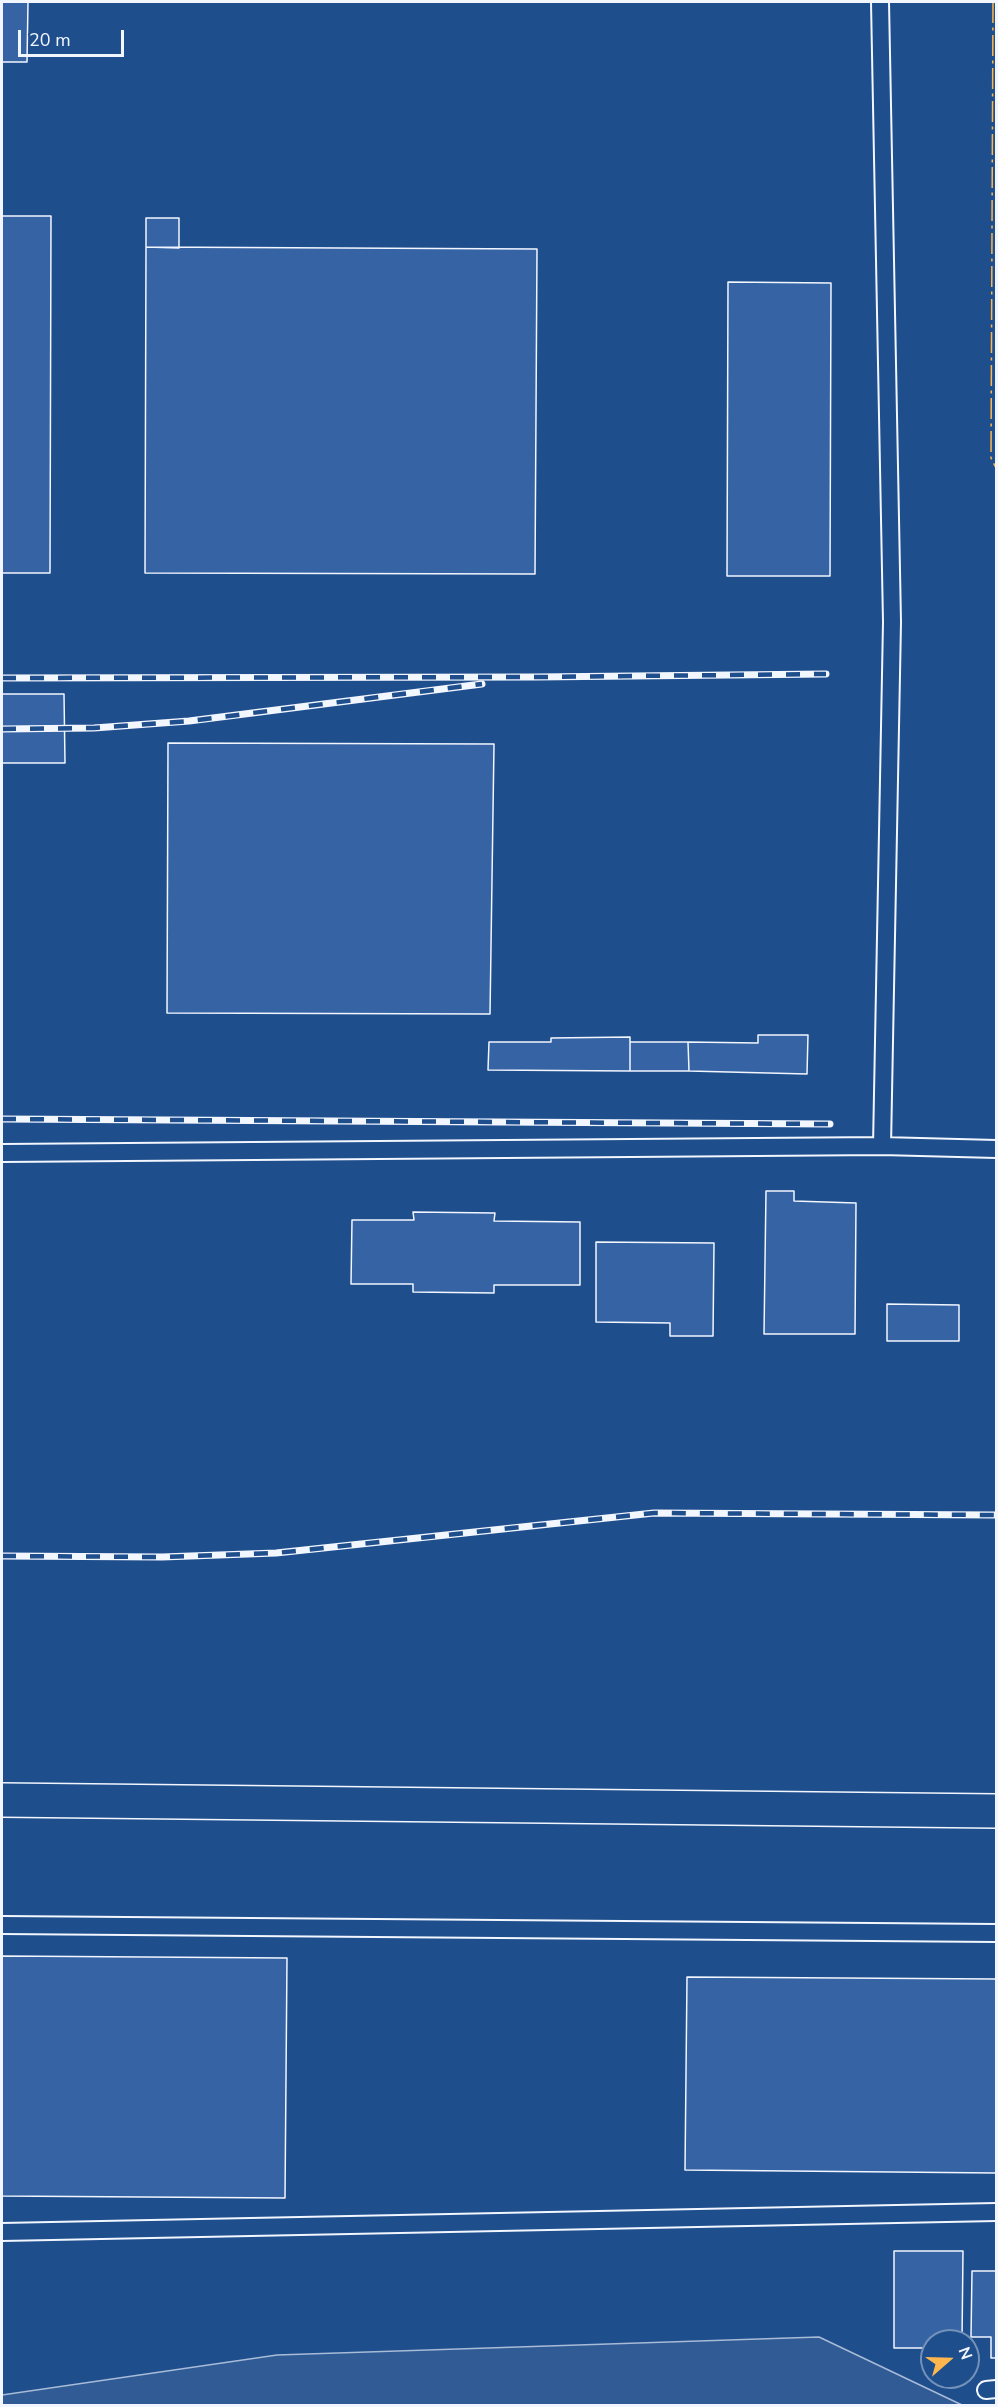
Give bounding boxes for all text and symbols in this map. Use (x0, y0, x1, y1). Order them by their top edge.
scale bar (21, 18, 128, 56)
text: 20 m (29, 28, 71, 52)
north arrow (920, 2329, 980, 2389)
text: N (953, 2344, 977, 2363)

